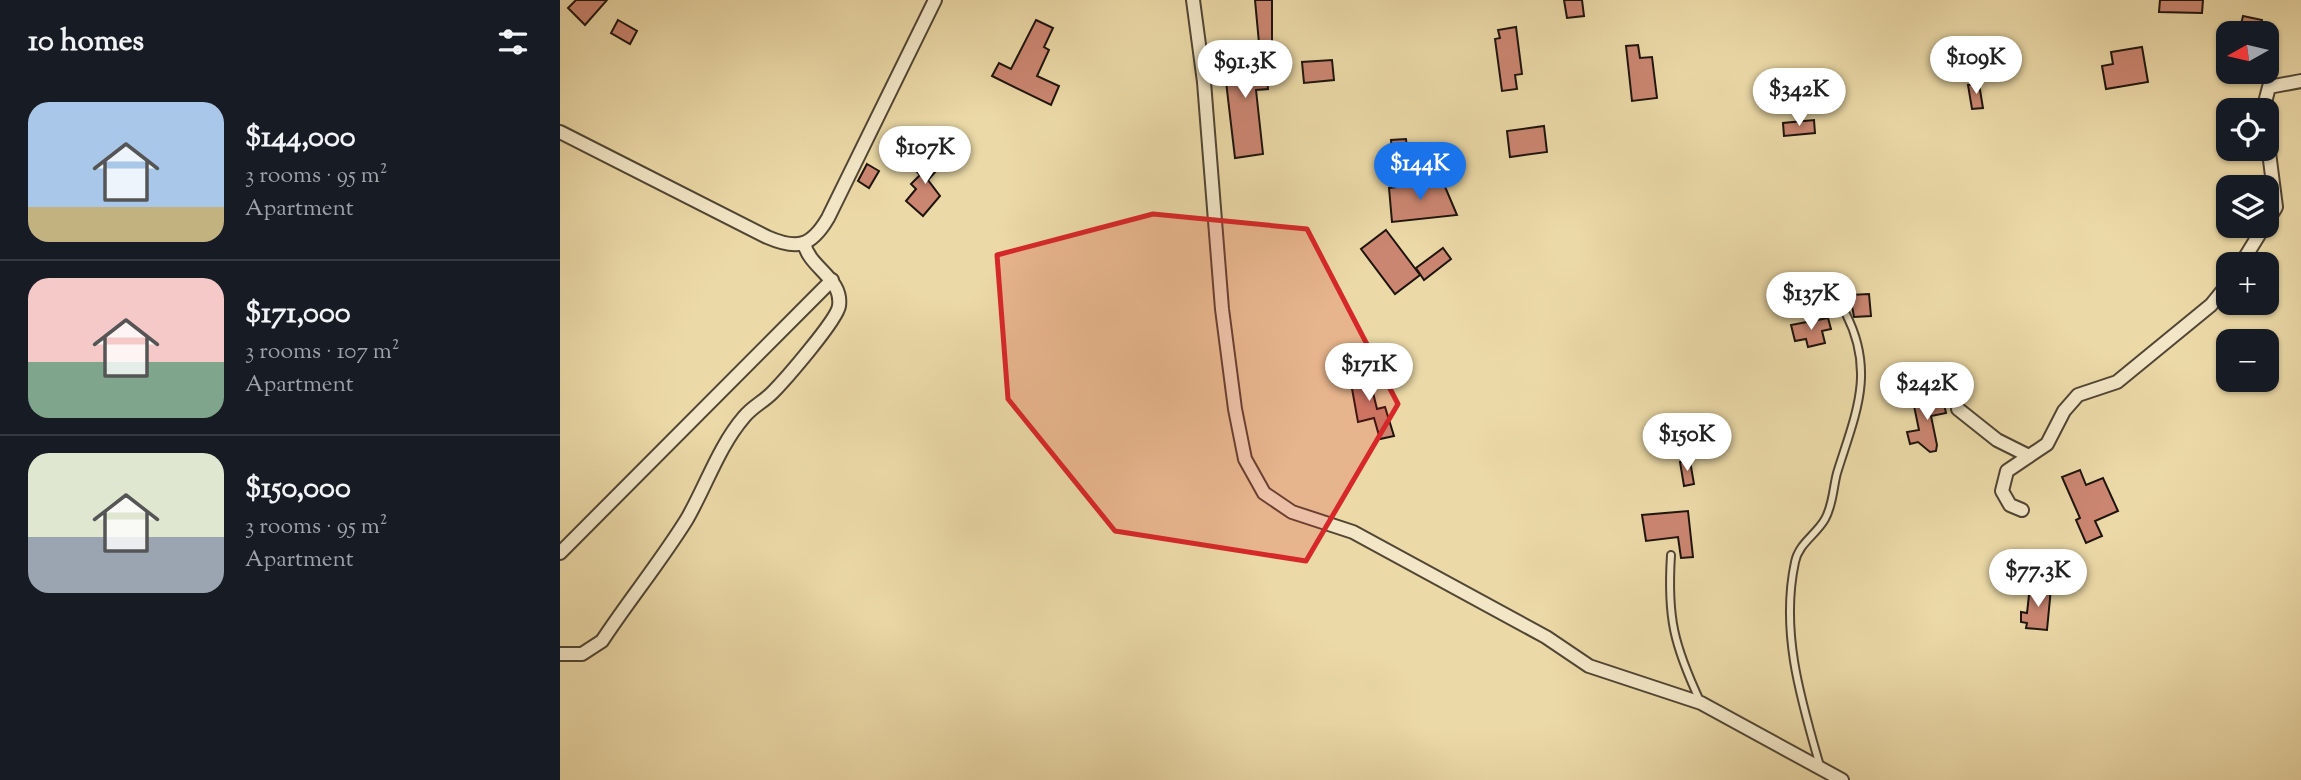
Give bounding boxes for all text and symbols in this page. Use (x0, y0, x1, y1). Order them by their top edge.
text: 10 homes (28, 21, 144, 64)
north arrow (2216, 21, 2278, 84)
map controls (2216, 21, 2279, 392)
icon: filters (494, 23, 532, 61)
pin: $109K (1927, 36, 2025, 96)
pin: $91.3K (1188, 41, 1302, 100)
text: $109K (1946, 42, 2006, 75)
text: $91.3K (1214, 46, 1277, 79)
pin: $342K (1750, 68, 1848, 128)
text: $342K (1769, 74, 1829, 107)
button: locate (2216, 98, 2279, 161)
text: $144,000 (245, 117, 356, 160)
pin: $107K (876, 127, 974, 186)
icon: home (84, 130, 168, 214)
text: $107K (895, 132, 955, 165)
pin: $144K (1371, 142, 1469, 202)
text: $144K (1390, 148, 1450, 181)
text: 3 rooms · 95 m² (245, 160, 388, 193)
button: layers (2216, 175, 2279, 238)
text: Apartment (245, 193, 354, 226)
button: + (2216, 252, 2279, 315)
pin: $137K (1762, 272, 1860, 332)
text: $137K (1782, 278, 1840, 311)
text: $171,000 (245, 293, 351, 336)
icon: home (84, 306, 168, 390)
button: − (2216, 329, 2279, 392)
text: 3 rooms · 107 m² (245, 336, 400, 369)
pin: $171K (1320, 344, 1418, 403)
text: $171K (1341, 349, 1397, 382)
pin: $242K (1878, 362, 1976, 422)
text: $242K (1896, 368, 1958, 401)
text: Apartment (245, 369, 354, 402)
pin: $150K (1638, 414, 1736, 473)
text: $150K (1659, 419, 1715, 452)
text: $150,000 (245, 468, 351, 511)
icon: home (84, 481, 168, 565)
text: 3 rooms · 95 m² (245, 511, 388, 544)
text: Apartment (245, 544, 354, 577)
pin: $77.3K (1981, 550, 2095, 609)
text: $77.3K (2005, 555, 2071, 588)

